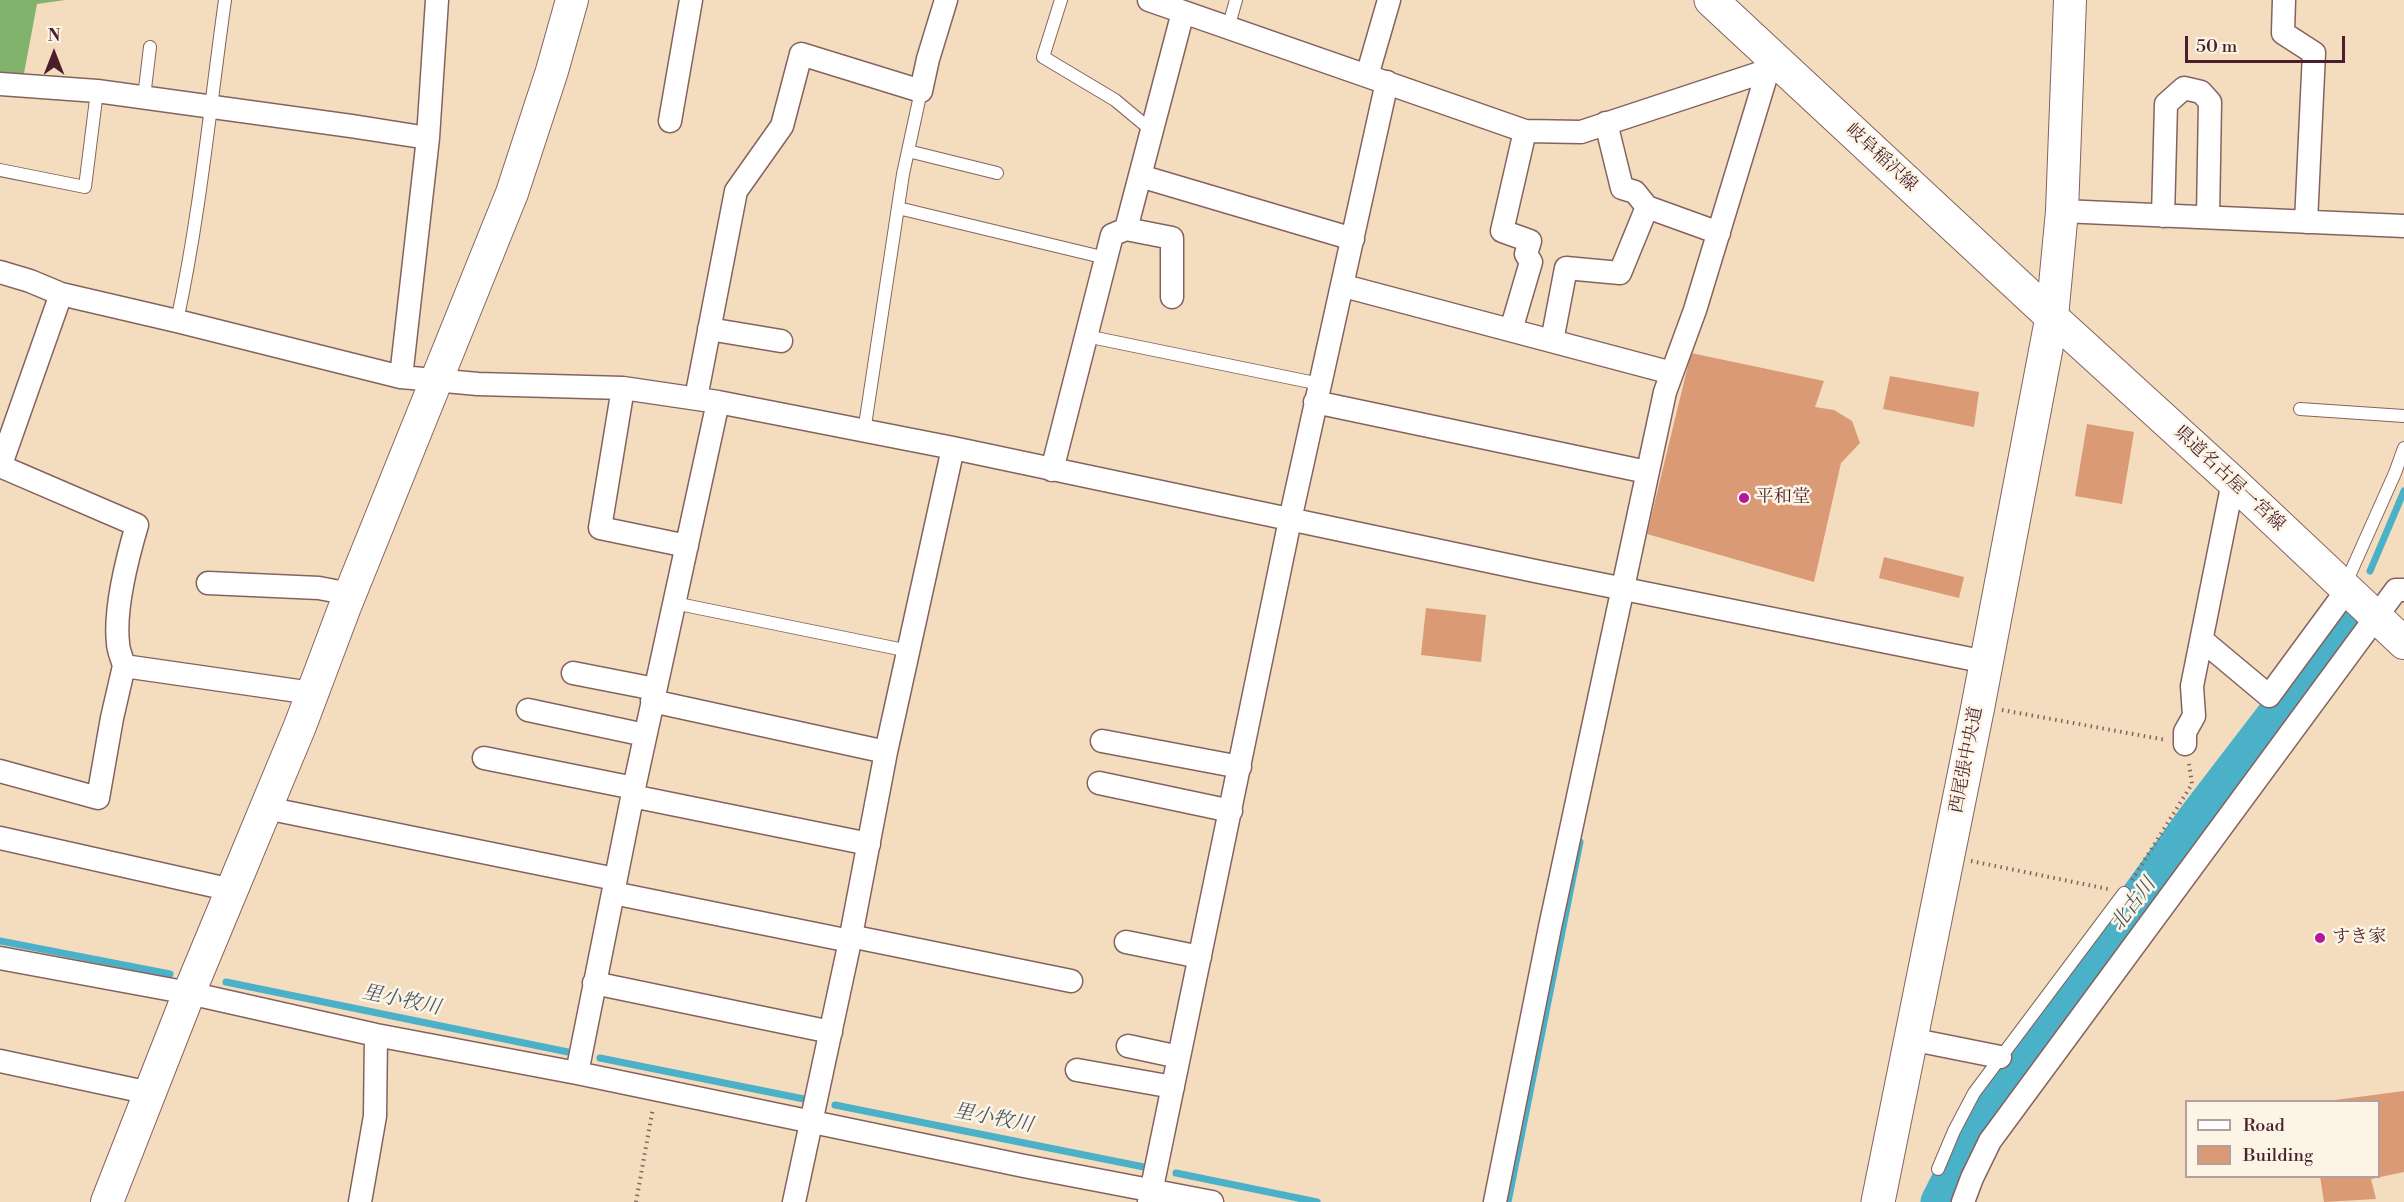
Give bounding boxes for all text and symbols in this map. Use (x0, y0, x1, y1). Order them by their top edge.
north arrow (24, 24, 84, 84)
scale bar (2188, 24, 2348, 62)
text: N (48, 26, 60, 46)
text: 50 m (2196, 35, 2237, 58)
street label: 岐阜稲沢線 (1841, 119, 1921, 197)
street label: 県道名古屋一宮線 (2169, 422, 2289, 536)
place label: 平和堂 (1756, 487, 1810, 509)
marker: 平和堂 (1737, 491, 1751, 505)
street label: 西尾張中央道 (1946, 705, 1988, 815)
water label: 北古川 (2106, 874, 2162, 936)
place label: すき家 (2332, 927, 2386, 949)
marker: すき家 (2313, 931, 2327, 945)
water label: 里小牧川 (359, 981, 443, 1021)
water label: 里小牧川 (951, 1100, 1035, 1138)
legend (2185, 1100, 2380, 1178)
text: Road (2243, 1114, 2285, 1137)
text: Building (2243, 1144, 2313, 1167)

